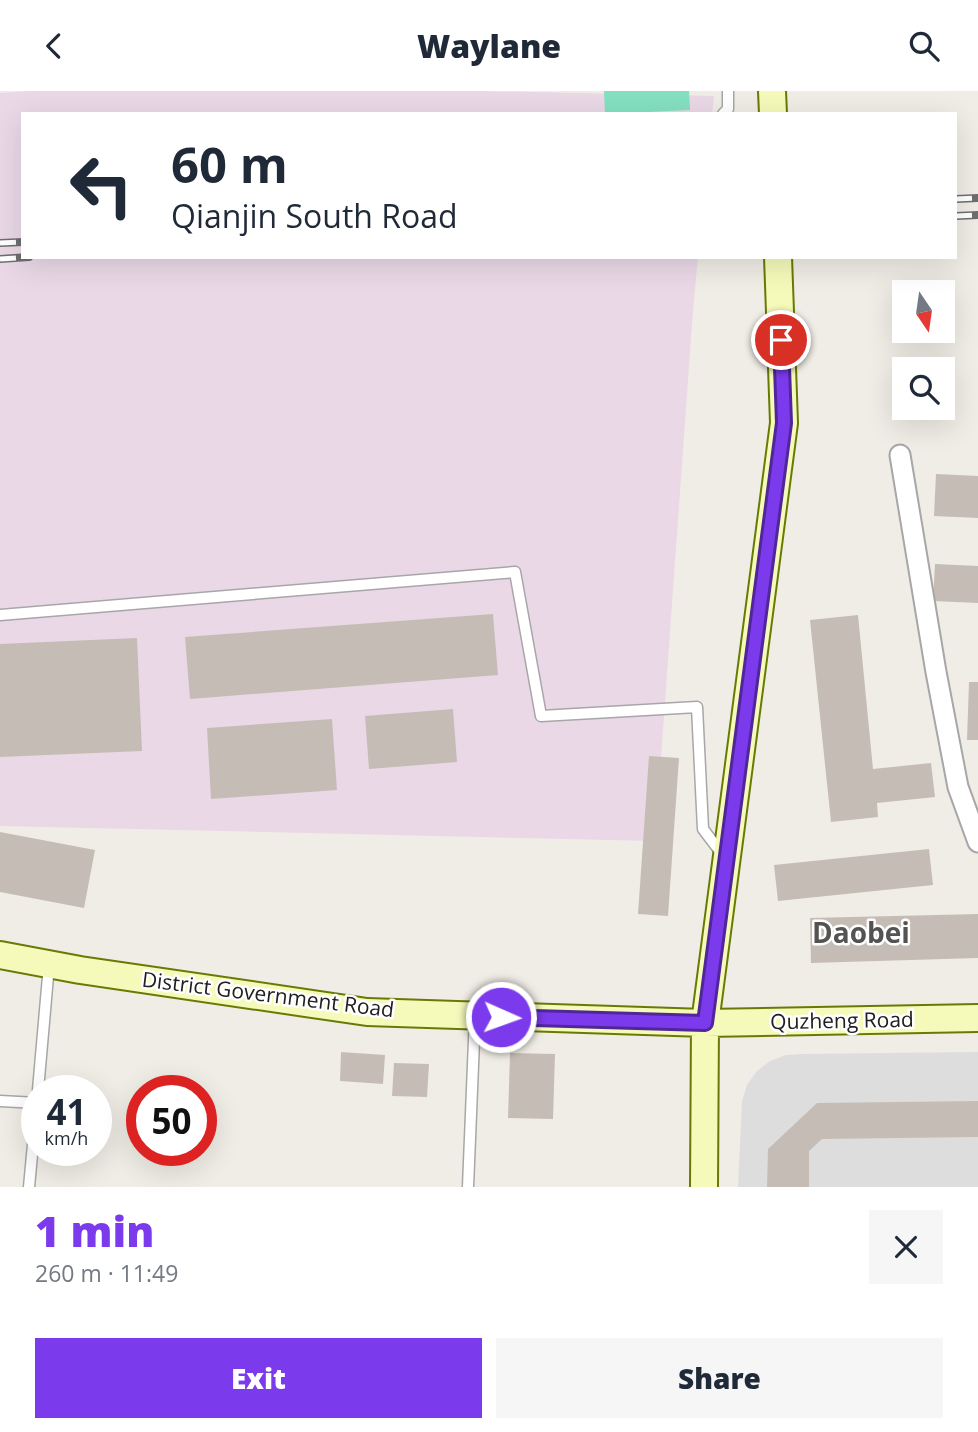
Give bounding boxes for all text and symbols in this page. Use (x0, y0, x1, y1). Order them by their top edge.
text: Waylane (417, 24, 561, 67)
icon: back (35, 27, 73, 65)
icon: search (905, 27, 943, 65)
text: 60 m (171, 131, 288, 197)
icon: left (56, 140, 147, 231)
text: Qianjin South Road (171, 194, 458, 237)
north arrow (892, 280, 956, 343)
map controls (892, 280, 955, 420)
pin (751, 310, 811, 370)
icon: arrive (762, 321, 800, 359)
button: search (892, 357, 955, 420)
district label: Daobei (812, 913, 910, 951)
street label: District Government Road (140, 965, 396, 1023)
position arrow (464, 980, 538, 1054)
street label: Quzheng Road (770, 1005, 914, 1035)
speed limit sign: 50 (126, 1075, 217, 1166)
text: 41 (46, 1088, 87, 1135)
text: km/h (45, 1126, 88, 1150)
text: 1 min (35, 1202, 154, 1259)
button: close (869, 1210, 943, 1284)
text: 260 m · 11:49 (35, 1257, 178, 1289)
button: Exit (35, 1338, 482, 1418)
button: Share (496, 1338, 943, 1418)

